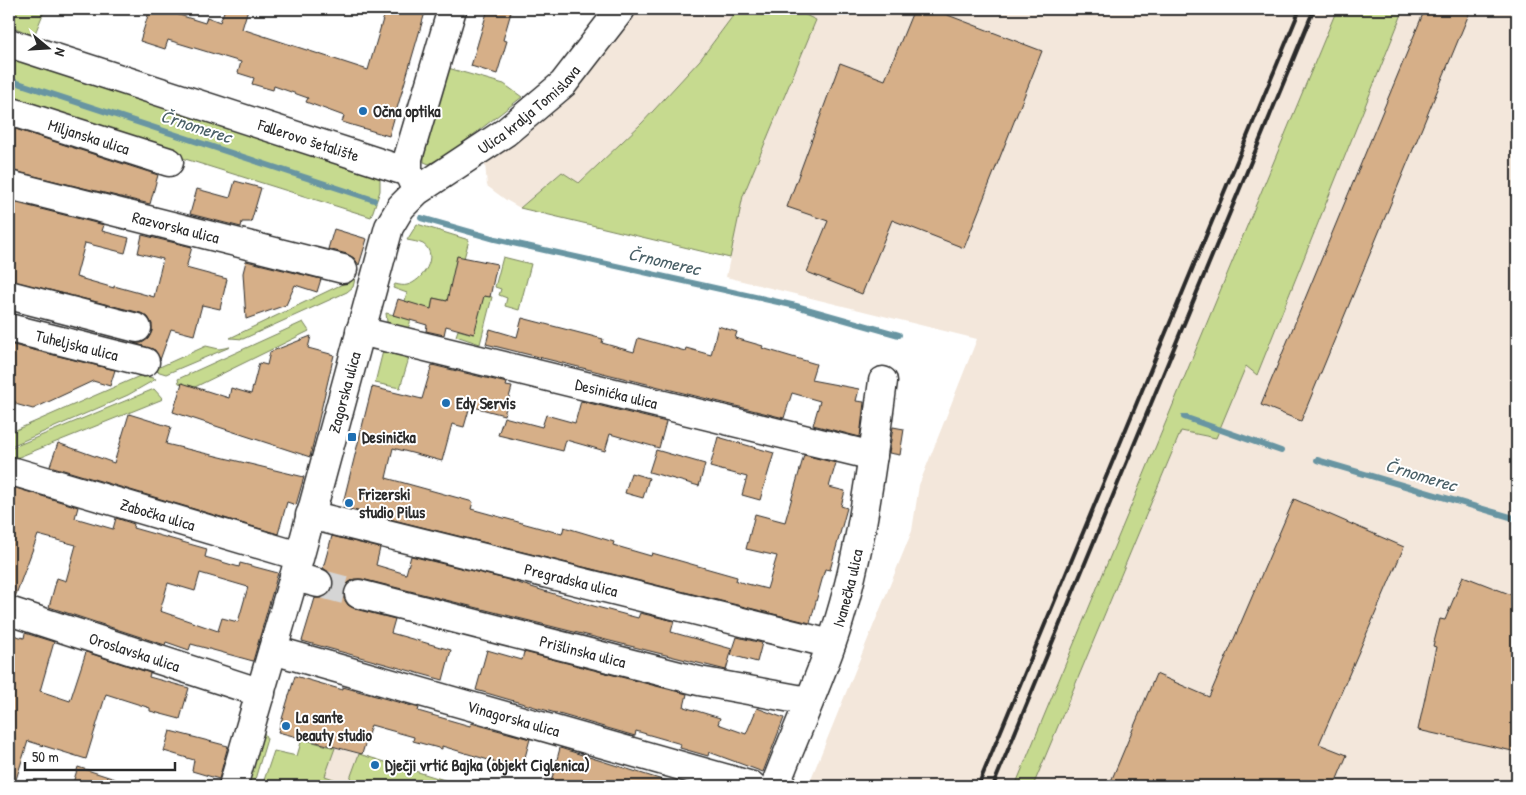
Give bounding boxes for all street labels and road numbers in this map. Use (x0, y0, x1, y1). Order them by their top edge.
street label: Ulica kralja Tomislava (473, 60, 585, 159)
street label: Miljanska ulica (46, 113, 132, 160)
street label: Fallerovo šetalište (254, 113, 363, 167)
street label: Razvorska ulica (130, 205, 222, 248)
street label: Tuheljska ulica (33, 324, 121, 366)
street label: Zagorska ulica (323, 349, 366, 436)
street label: Desinićka ulica (573, 373, 660, 414)
street label: Zabočka ulica (118, 493, 198, 536)
street label: Ivanečka ulica (827, 547, 868, 630)
street label: Pregradska ulica (522, 557, 620, 602)
street label: Oroslavska ulica (86, 627, 183, 677)
street label: Prišlinska ulica (537, 630, 628, 673)
street label: Vinagorska ulica (465, 695, 562, 742)

